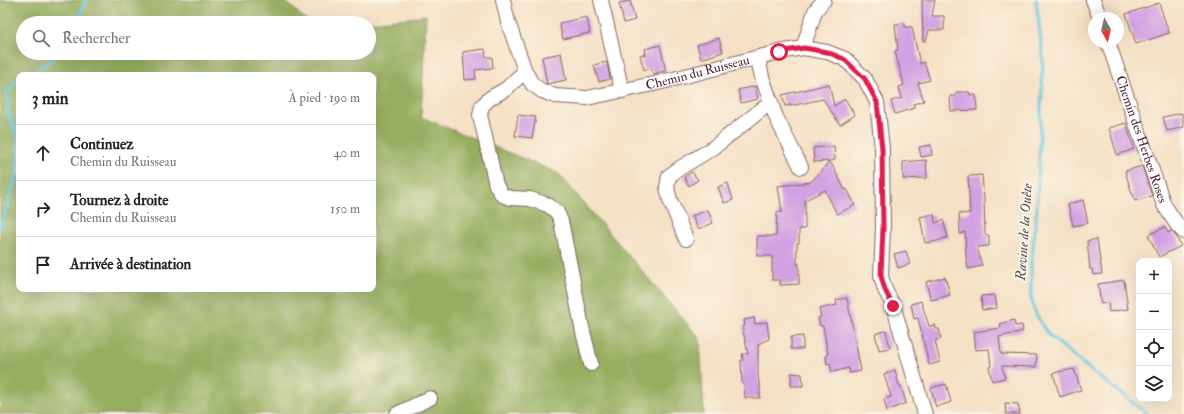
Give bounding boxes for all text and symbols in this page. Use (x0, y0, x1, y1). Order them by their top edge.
north arrow (1088, 12, 1124, 48)
search box (16, 16, 376, 60)
icon: search (30, 27, 52, 49)
text: Rechercher (62, 29, 130, 48)
route start (770, 43, 788, 61)
street label: Chemin du Ruisseau (644, 52, 752, 93)
street label: Chemin des Herbes Roses (1112, 74, 1171, 206)
text: 3 min (32, 88, 69, 109)
text: À pied · 190 m (289, 90, 360, 106)
text: Continuez (70, 135, 134, 154)
icon: ahead (32, 142, 54, 164)
text: 40 m (334, 145, 360, 161)
text: Chemin du Ruisseau (70, 154, 176, 170)
water label: Ravine de la Ouête (1012, 183, 1036, 282)
text: Tournez à droite (70, 191, 169, 210)
icon: right (32, 198, 54, 220)
text: 150 m (330, 201, 360, 217)
text: Chemin du Ruisseau (70, 210, 176, 226)
icon: arrive (32, 254, 54, 276)
text: Arrivée à destination (70, 255, 191, 274)
map controls (1136, 258, 1172, 402)
button: + (1136, 258, 1172, 294)
button: − (1136, 294, 1172, 330)
route end (884, 297, 902, 315)
button: locate (1136, 330, 1172, 366)
button: layers (1136, 366, 1172, 402)

